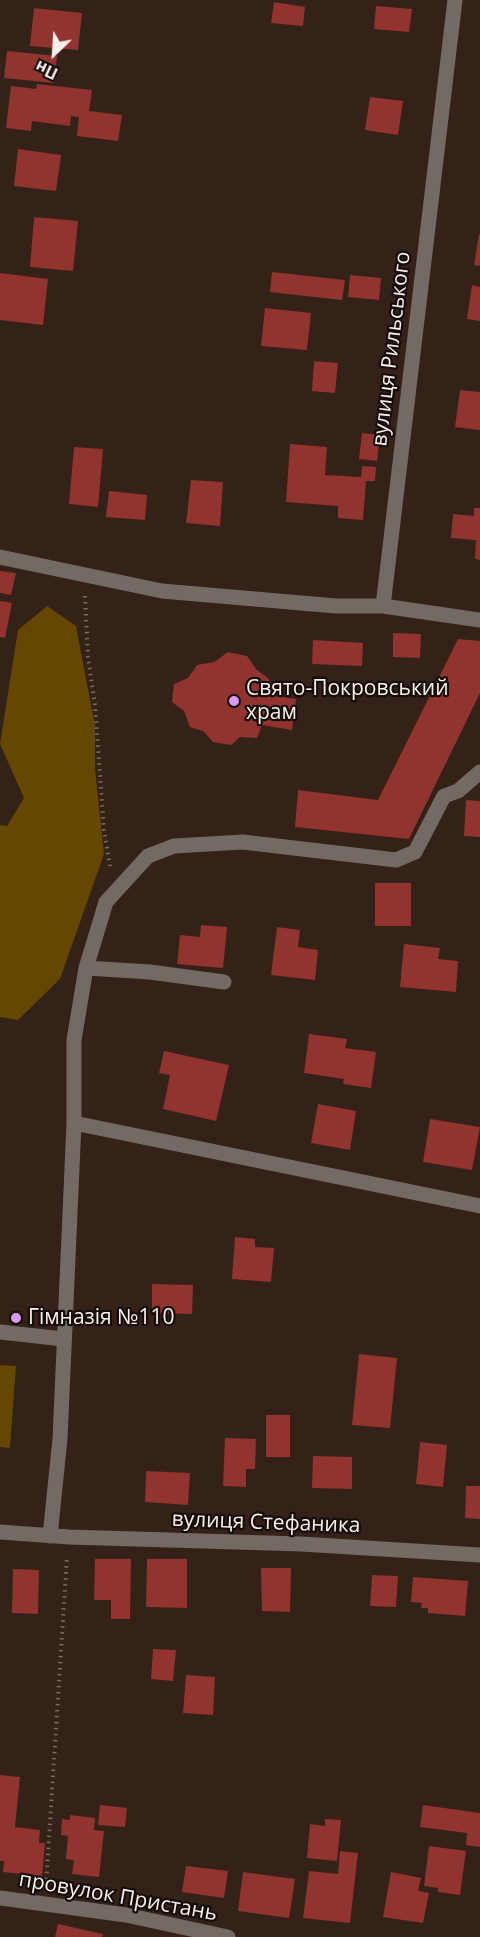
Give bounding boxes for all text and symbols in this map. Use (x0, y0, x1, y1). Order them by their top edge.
north arrow (24, 24, 84, 84)
text: Пн (32, 56, 61, 85)
street label: вулиця Рильського (368, 250, 416, 448)
place label: Свято-Покровський храм (246, 676, 448, 726)
marker: Свято-Покровський храм (227, 694, 241, 708)
place label: Гімназія №110 (28, 1305, 175, 1331)
marker: Гімназія №110 (9, 1311, 23, 1325)
street label: вулиця Стефаника (171, 1507, 361, 1539)
street label: провулок Пристань (17, 1867, 219, 1927)

